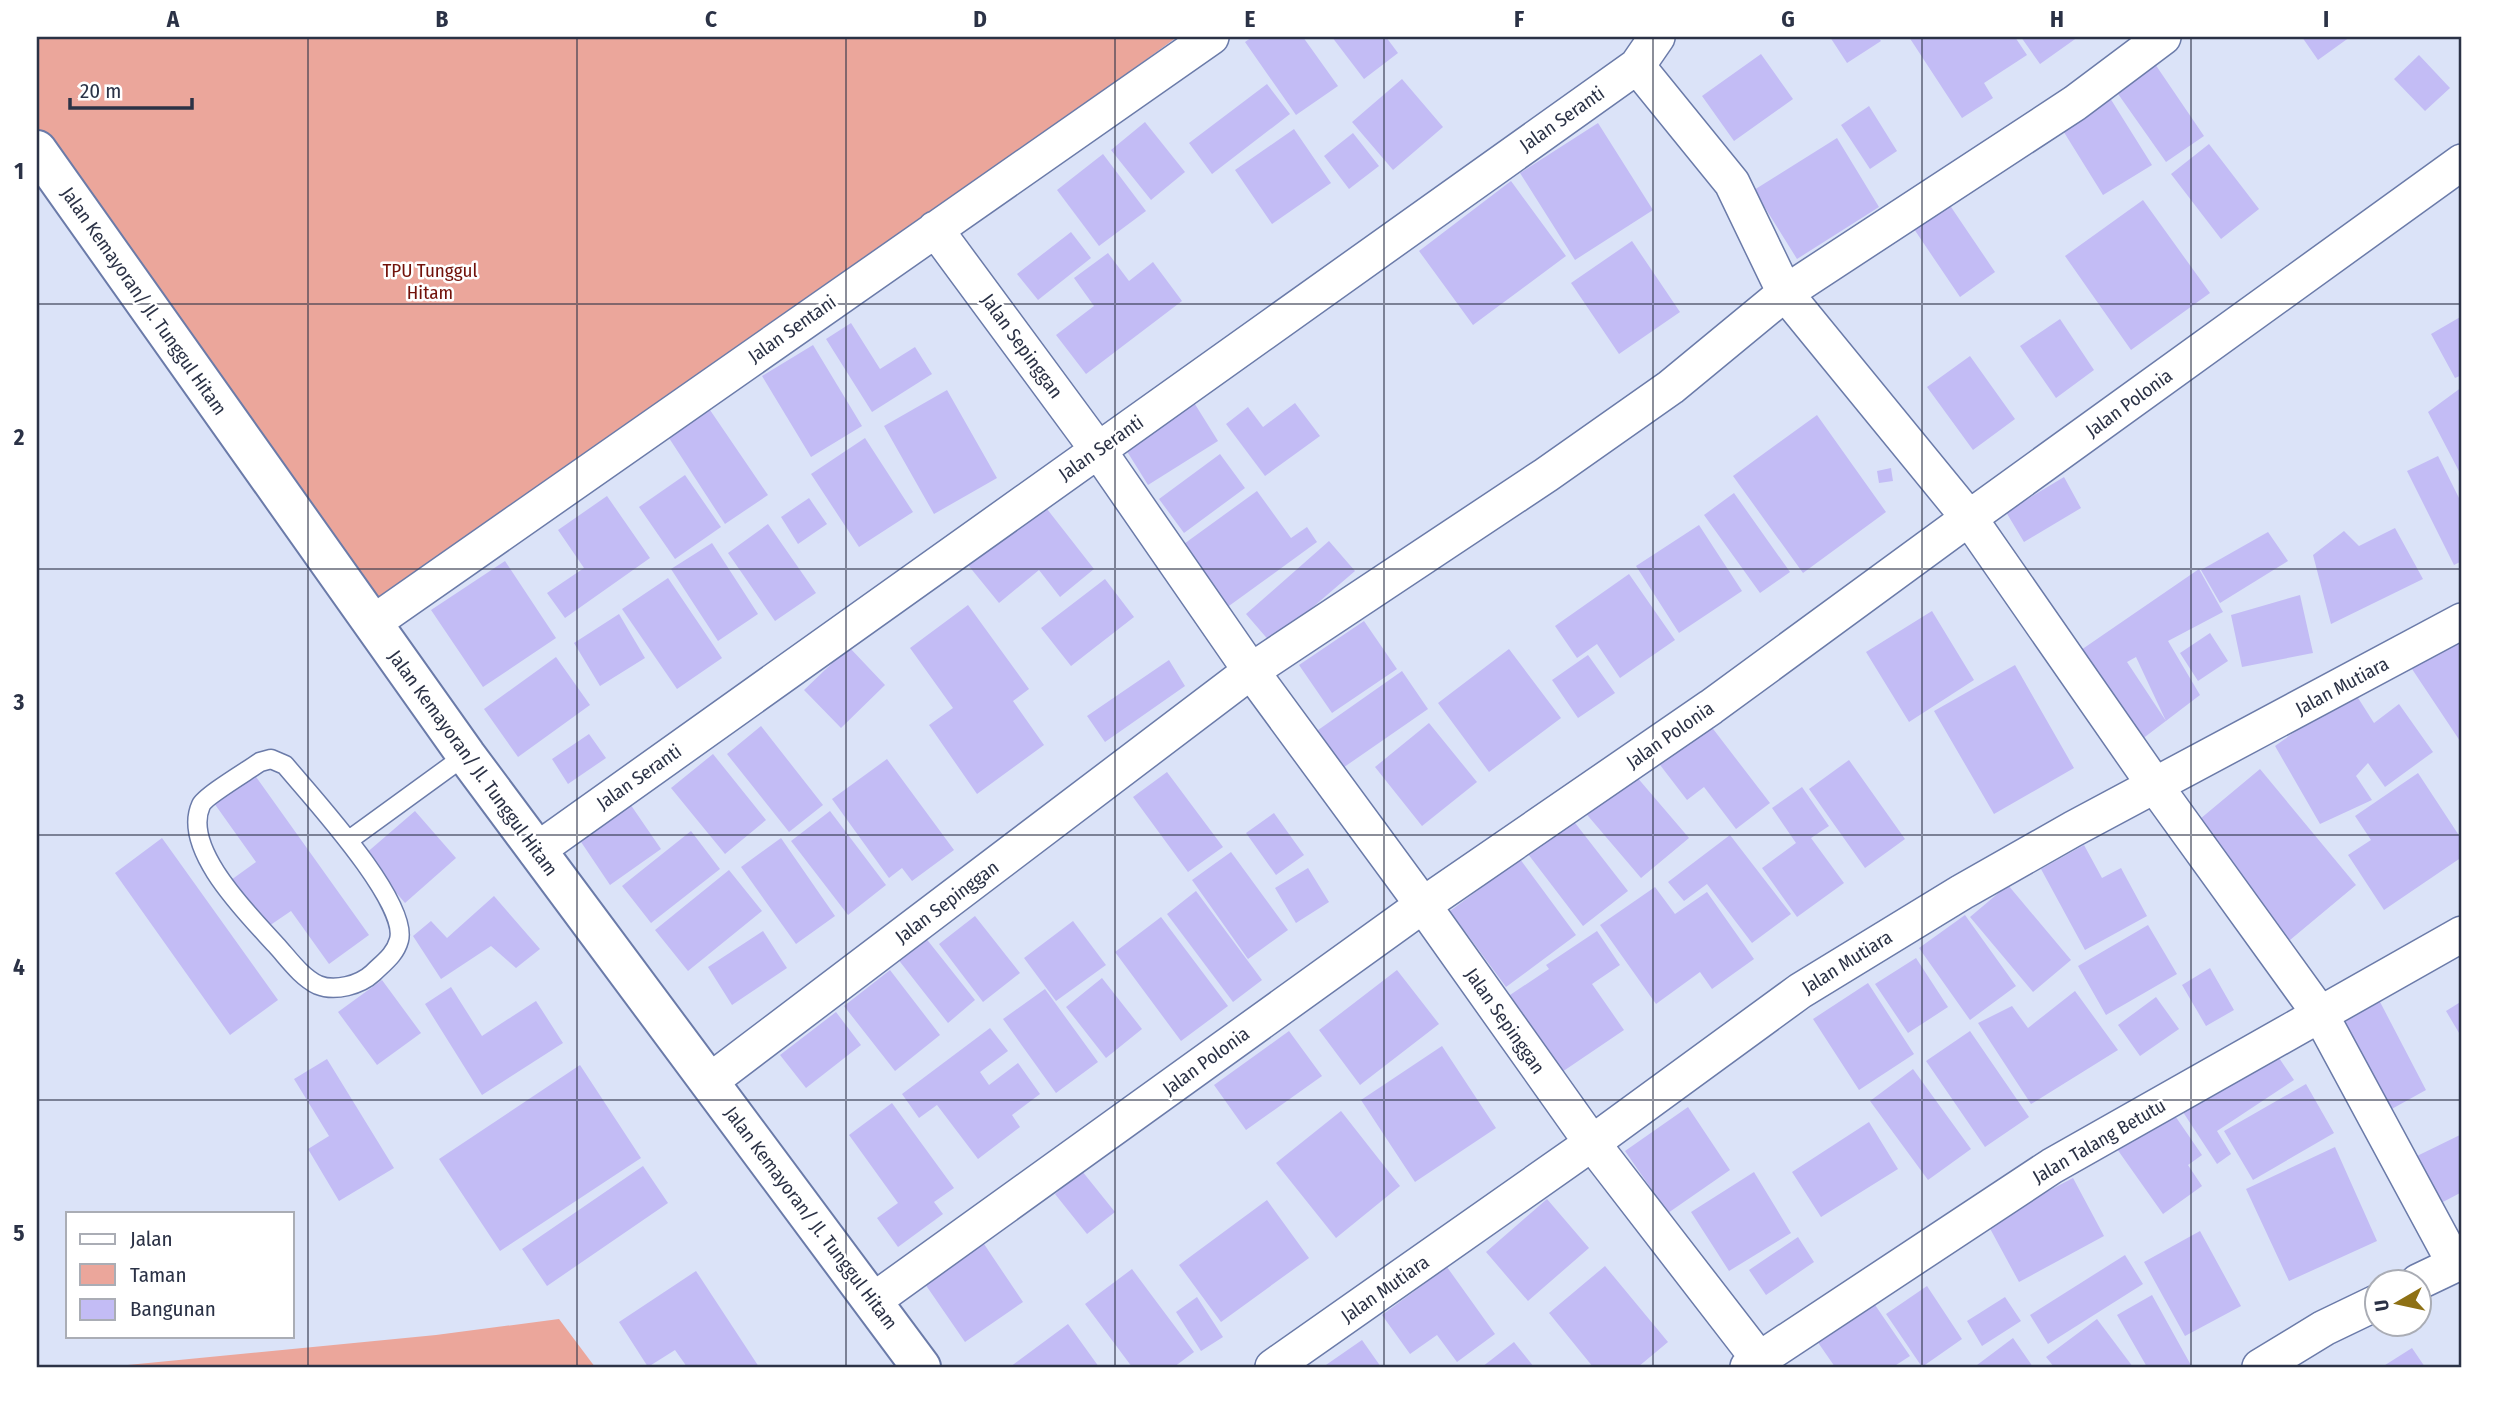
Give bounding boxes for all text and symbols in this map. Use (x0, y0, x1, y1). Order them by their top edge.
text: A (166, 5, 180, 33)
text: B (436, 5, 449, 33)
text: C (705, 5, 717, 33)
text: D (973, 5, 987, 33)
text: E (1245, 5, 1256, 33)
text: F (1514, 5, 1524, 33)
text: G (1781, 5, 1795, 33)
text: H (2050, 5, 2064, 33)
text: I (2323, 5, 2329, 33)
scale bar (70, 66, 192, 110)
text: 20 m (80, 78, 121, 104)
street label: Jalan Seranti (1515, 81, 1609, 157)
text: 1 (14, 157, 24, 185)
street label: Jalan Kemayoran/ Jl. Tunggul Hitam (56, 183, 232, 419)
park label: TPU Tunggul Hitam (383, 259, 477, 304)
street label: Jalan Sepinggan (976, 289, 1068, 403)
street label: Jalan Sentani (744, 290, 840, 368)
street label: Jalan Polonia (2081, 364, 2177, 442)
street label: Jalan Seranti (1054, 410, 1148, 486)
text: 2 (13, 423, 25, 451)
street label: Jalan Kemayoran/ Jl. Tunggul Hitam (383, 646, 563, 880)
street label: Jalan Mutiara (2292, 652, 2392, 720)
text: 3 (13, 688, 25, 716)
street label: Jalan Polonia (1622, 696, 1718, 774)
street label: Jalan Seranti (592, 739, 686, 815)
street label: Jalan Sepinggan (891, 856, 1003, 948)
street label: Jalan Mutiara (1798, 925, 1896, 999)
text: 4 (13, 953, 25, 981)
street label: Jalan Sepinggan (1460, 964, 1550, 1078)
street label: Jalan Polonia (1158, 1022, 1254, 1100)
street label: Jalan Talang Betutu (2028, 1094, 2170, 1188)
street label: Jalan Kemayoran/ Jl. Tunggul Hitam (720, 1102, 902, 1334)
legend (66, 1212, 294, 1338)
text: 5 (13, 1219, 25, 1247)
text: Jalan (130, 1226, 173, 1252)
street label: Jalan Mutiara (1337, 1250, 1433, 1328)
text: Taman (130, 1262, 186, 1288)
north arrow (2362, 1268, 2432, 1338)
text: Bangunan (130, 1296, 216, 1322)
text: U (2369, 1298, 2394, 1313)

